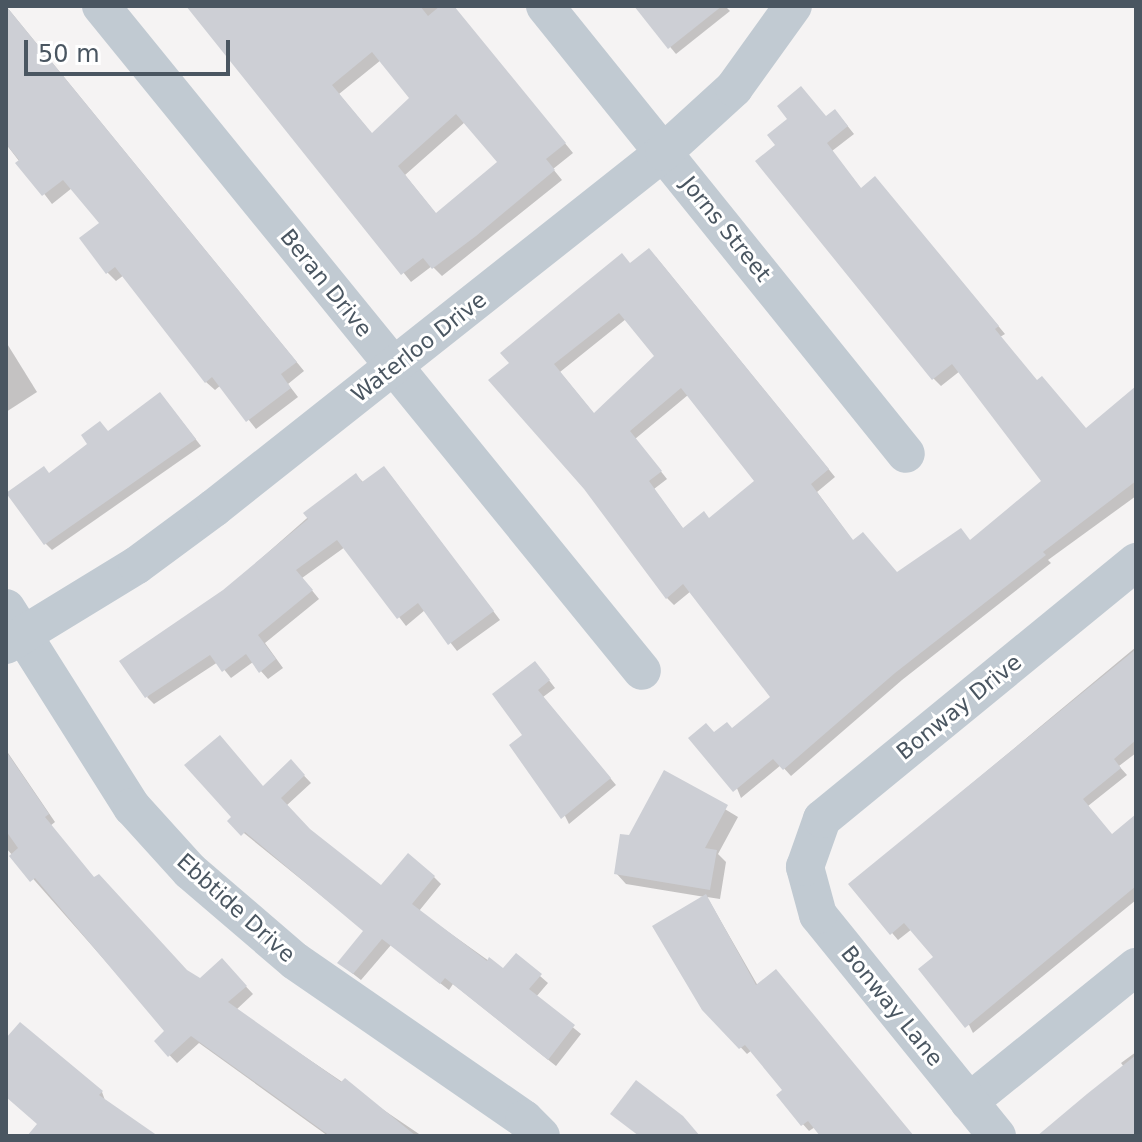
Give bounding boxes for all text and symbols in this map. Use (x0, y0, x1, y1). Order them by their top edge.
scale bar (28, 24, 234, 74)
text: 50 m (38, 40, 100, 68)
street label: Jorns Street (676, 171, 776, 287)
street label: Beran Drive (275, 224, 377, 342)
street label: Waterloo Drive (346, 286, 492, 408)
street label: Bonway Drive (891, 649, 1027, 765)
street label: Ebbtide Drive (172, 848, 300, 968)
street label: Bonway Lane (835, 940, 949, 1072)

